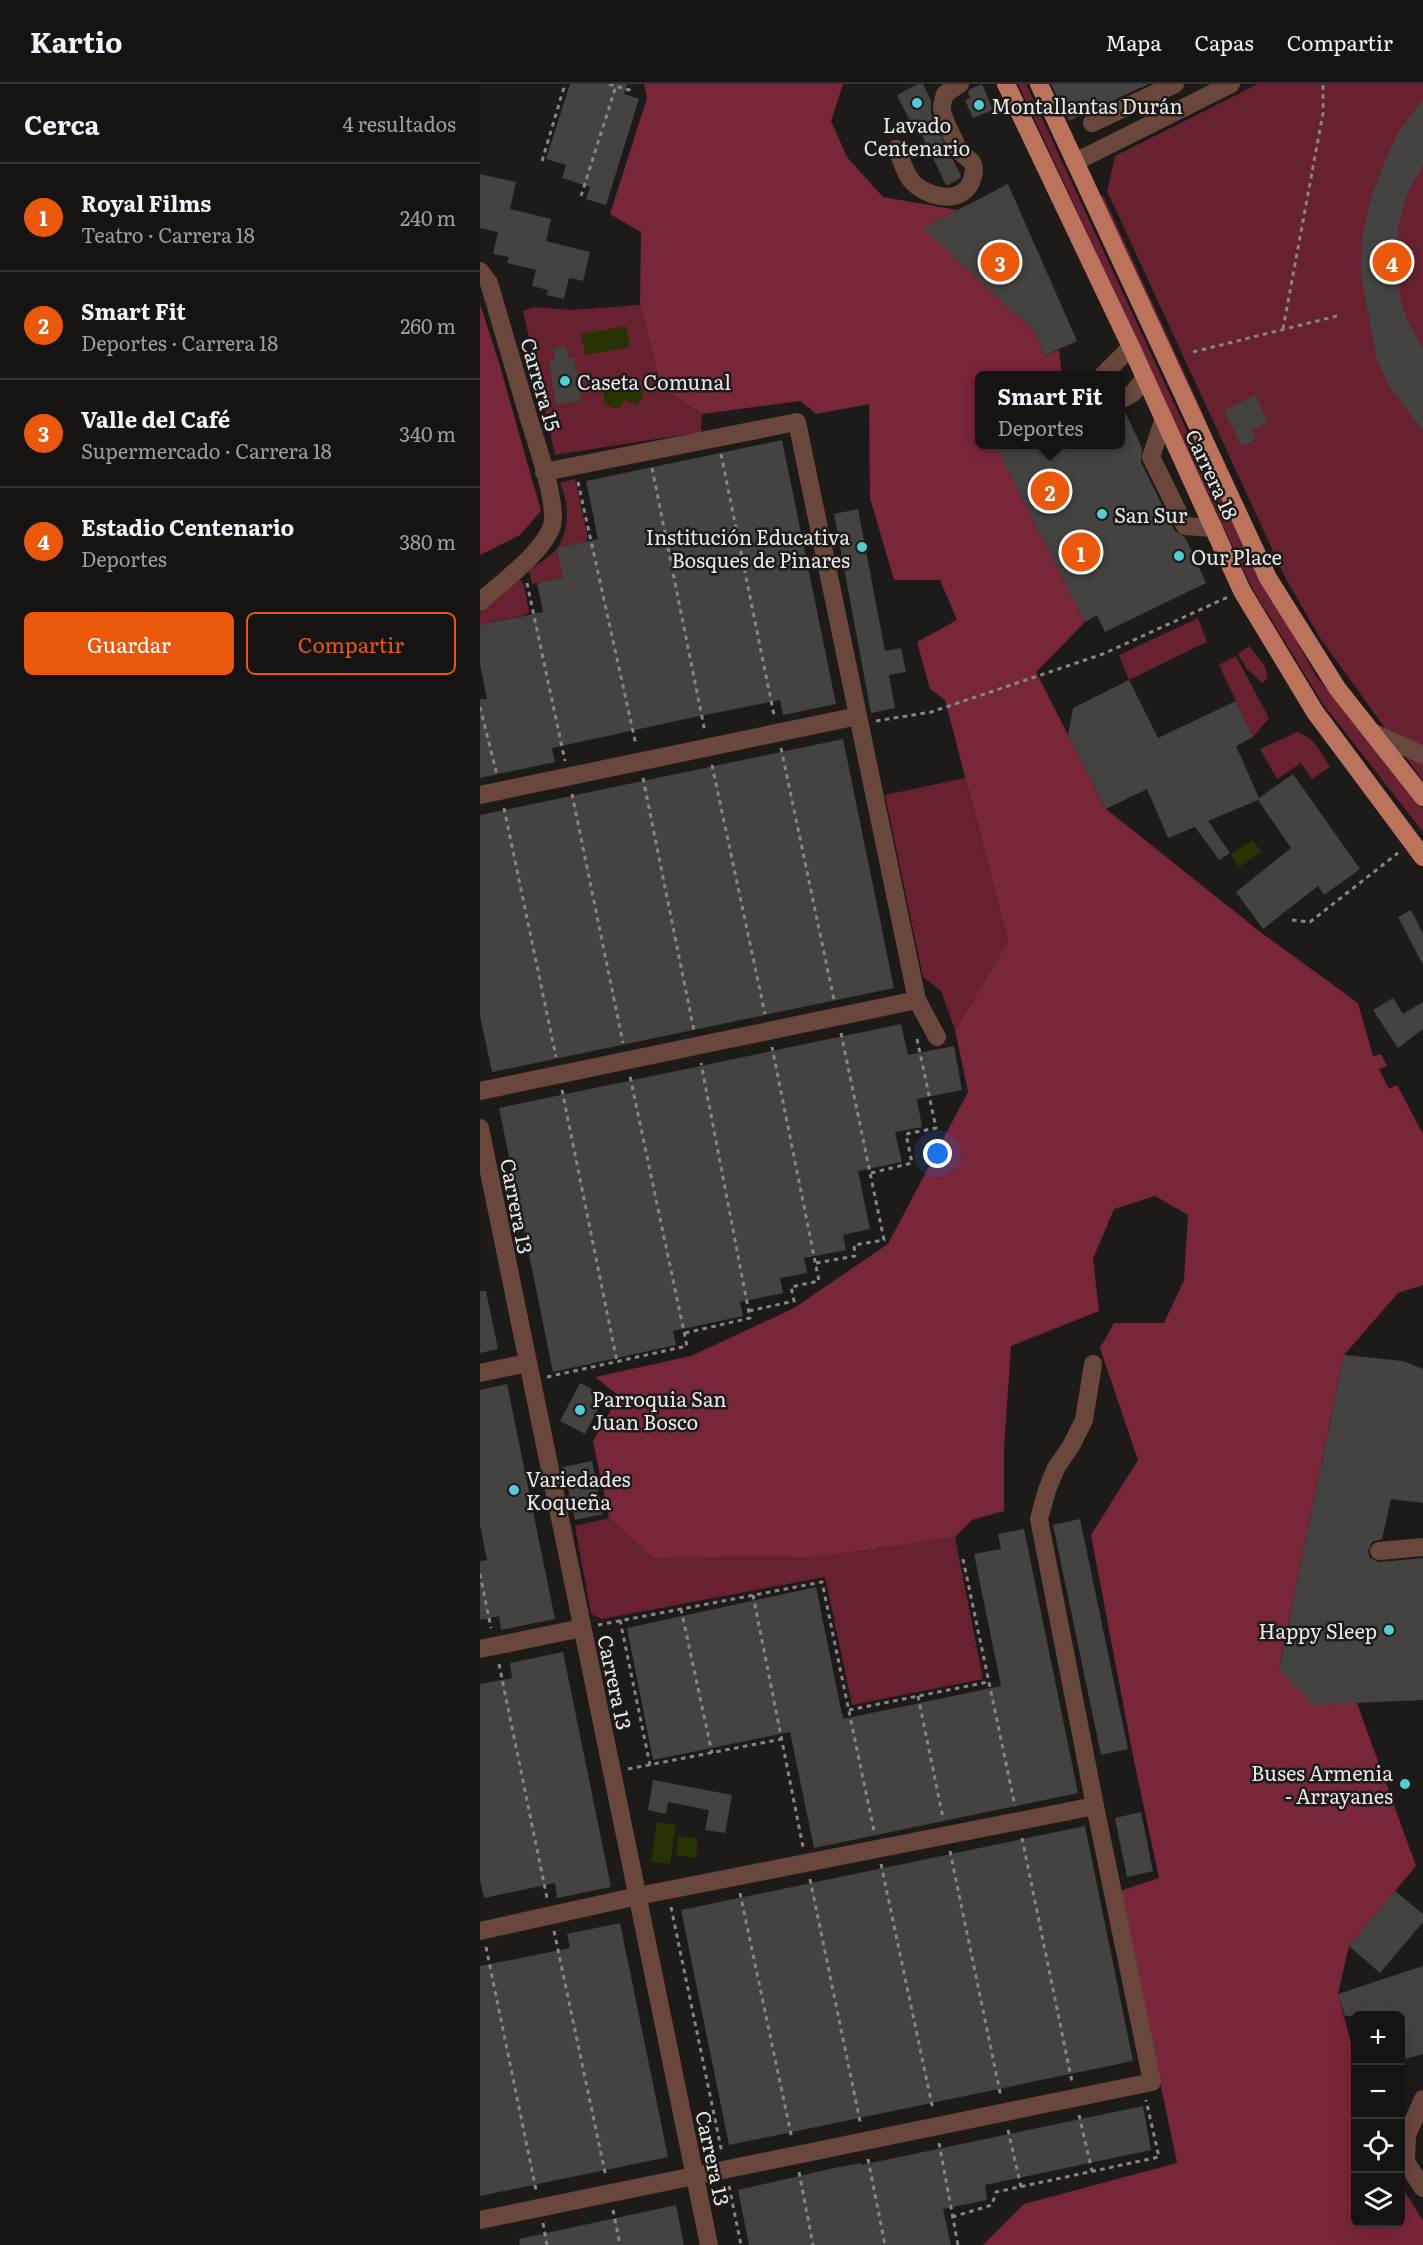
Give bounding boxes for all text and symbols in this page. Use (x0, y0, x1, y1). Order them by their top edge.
text: Kartio (30, 20, 123, 62)
text: Mapa (1105, 26, 1162, 57)
text: Capas (1195, 26, 1254, 57)
text: Compartir (1287, 26, 1393, 57)
place label: Montallantas Durán (991, 90, 1183, 120)
marker: Lavado Centenario (910, 96, 924, 110)
marker: Montallantas Durán (972, 98, 986, 112)
text: Cerca (24, 104, 100, 143)
text: 4 resultados (342, 108, 456, 138)
place label: Lavado Centenario (864, 109, 970, 162)
text: Royal Films (81, 186, 211, 219)
text: 1 (39, 202, 48, 232)
text: 240 m (400, 202, 456, 232)
text: Teatro · Carrera 18 (81, 219, 255, 249)
pin: 3 (980, 240, 1020, 285)
pin: 4 (1372, 240, 1412, 285)
text: Smart Fit (81, 294, 186, 327)
text: 2 (38, 310, 49, 340)
text: 260 m (400, 310, 456, 340)
text: Deportes · Carrera 18 (81, 327, 278, 357)
street label: Carrera 15 (514, 334, 570, 434)
place label: Caseta Comunal (577, 366, 731, 396)
popup (975, 371, 1125, 449)
marker: Caseta Comunal (558, 374, 572, 388)
text: Smart Fit (998, 379, 1102, 412)
text: Valle del Café (81, 402, 230, 435)
text: Deportes (998, 412, 1083, 442)
text: 3 (38, 418, 49, 448)
text: 340 m (399, 418, 456, 448)
street label: Carrera 18 (1179, 424, 1247, 524)
text: Supermercado · Carrera 18 (81, 435, 332, 465)
pin: 2 (1030, 468, 1070, 514)
place label: San Sur (1114, 499, 1188, 529)
marker: San Sur (1095, 507, 1109, 521)
text: Estadio Centenario (81, 510, 294, 543)
place label: Institución Educativa Bosques de Pinares (646, 521, 850, 574)
text: 4 (37, 526, 50, 556)
text: 380 m (399, 526, 456, 556)
pin: 1 (1062, 530, 1100, 574)
marker: Institución Educativa Bosques de Pinares (855, 540, 869, 554)
place label: Our Place (1191, 541, 1282, 571)
text: Deportes (81, 543, 167, 573)
marker: Our Place (1172, 549, 1186, 563)
button: Guardar (24, 612, 234, 675)
button: Compartir (246, 612, 456, 675)
your location (923, 1139, 952, 1168)
street label: Carrera 13 (494, 1156, 542, 1256)
place label: Parroquia San Juan Bosco (592, 1383, 727, 1436)
marker: Parroquia San Juan Bosco (573, 1403, 587, 1417)
place label: Variedades Koqueña (526, 1463, 631, 1516)
marker: Variedades Koqueña (507, 1483, 521, 1497)
place label: Happy Sleep (1259, 1615, 1377, 1645)
marker: Happy Sleep (1382, 1623, 1396, 1637)
street label: Carrera 13 (591, 1632, 641, 1732)
place label: Buses Armenia - Arrayanes (1251, 1757, 1393, 1810)
marker: Buses Armenia - Arrayanes (1398, 1777, 1412, 1791)
map controls (1351, 2011, 1405, 2227)
button: + (1351, 2011, 1405, 2065)
button: − (1351, 2065, 1405, 2119)
street label: Carrera 13 (689, 2108, 739, 2208)
button: locate (1351, 2119, 1405, 2173)
button: layers (1351, 2173, 1405, 2227)

